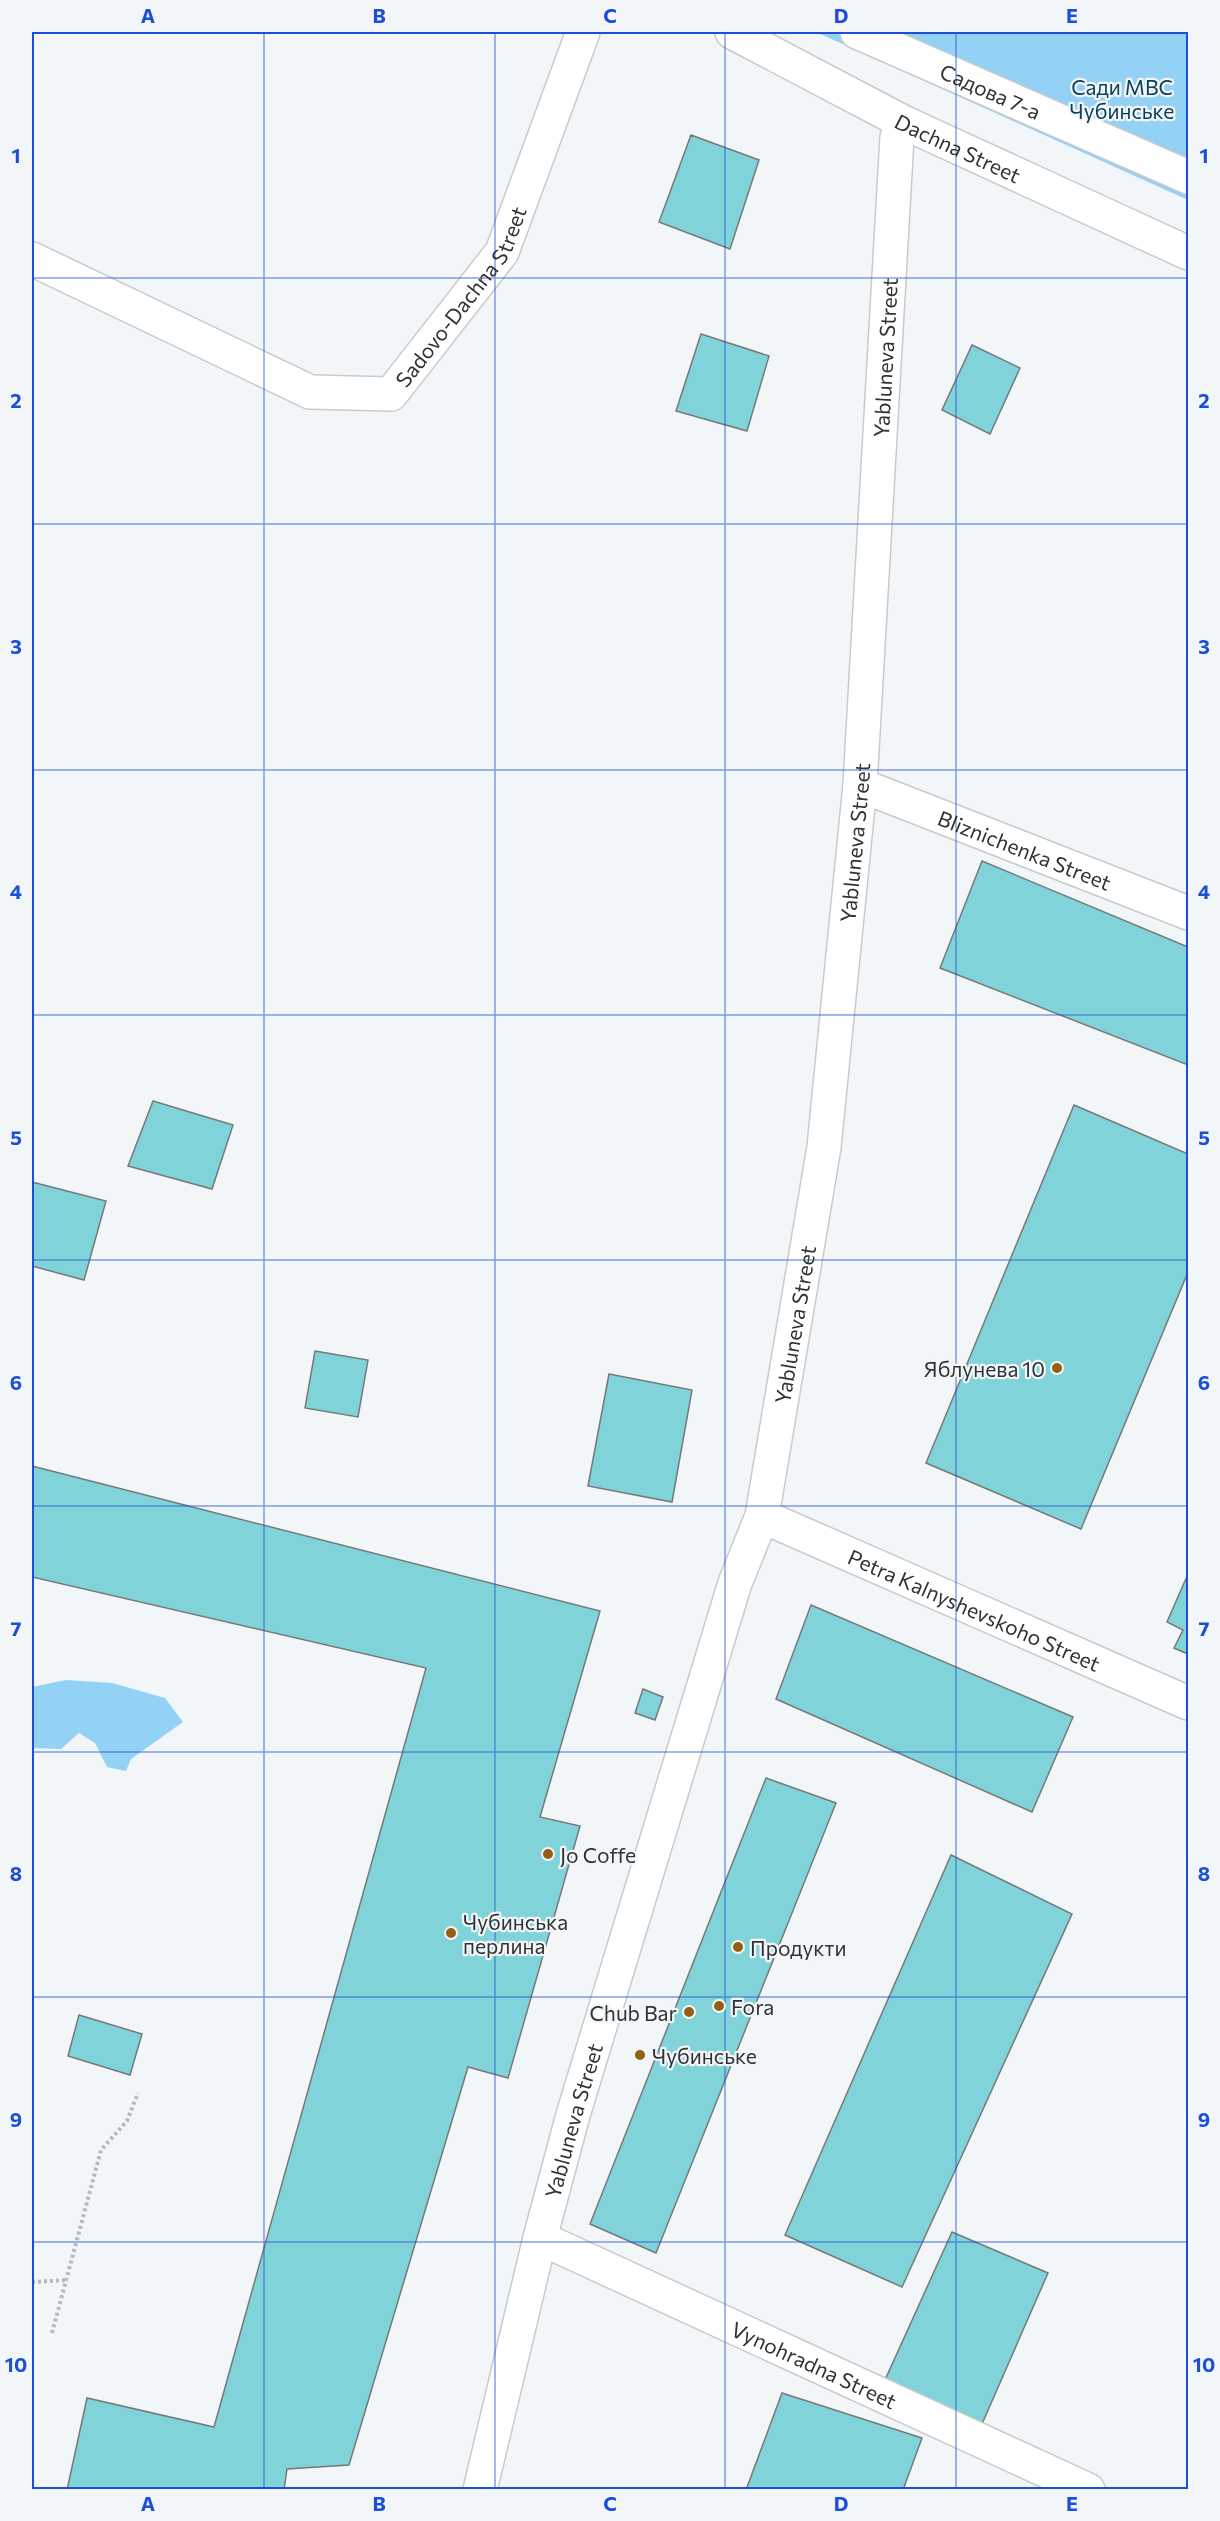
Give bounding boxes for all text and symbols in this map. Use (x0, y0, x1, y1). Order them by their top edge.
text: A (141, 3, 155, 27)
text: B (372, 3, 386, 27)
text: C (603, 3, 617, 27)
text: D (834, 3, 848, 27)
text: E (1066, 3, 1078, 27)
street label: Садова 7-а (937, 58, 1045, 124)
park label: Сади МВС Чубинське (1070, 74, 1174, 123)
street label: Dachna Street (891, 108, 1025, 187)
text: 1 (11, 143, 21, 167)
text: 1 (1199, 143, 1209, 167)
street label: Sadovo-Dachna Street (389, 203, 530, 391)
street label: Yabluneva Street (867, 277, 901, 438)
text: 2 (10, 388, 22, 412)
text: 2 (1198, 388, 1210, 412)
text: 3 (10, 634, 22, 658)
text: 3 (1198, 634, 1210, 658)
street label: Yabluneva Street (834, 762, 874, 923)
street label: Bliznichenka Street (935, 804, 1115, 894)
text: 4 (10, 879, 22, 903)
text: 4 (1198, 879, 1210, 903)
text: 5 (10, 1125, 22, 1149)
text: 5 (1198, 1125, 1210, 1149)
street label: Yabluneva Street (769, 1243, 820, 1405)
place label: Яблунева 10 (924, 1356, 1045, 1381)
marker: Яблунева 10 (1050, 1361, 1064, 1375)
text: 6 (10, 1370, 22, 1394)
text: 6 (1198, 1370, 1210, 1394)
street label: Petra Kalnyshevskoho Street (845, 1543, 1104, 1676)
text: 7 (11, 1616, 22, 1640)
text: 7 (1199, 1616, 1210, 1640)
place label: Jo Coffe (560, 1842, 636, 1867)
marker: Jo Coffe (541, 1847, 555, 1861)
text: 8 (10, 1861, 22, 1885)
text: 8 (1198, 1861, 1210, 1885)
place label: Чубинська перлина (463, 1909, 568, 1958)
marker: Чубинська перлина (444, 1926, 458, 1940)
place label: Продукти (750, 1935, 847, 1960)
marker: Продукти (731, 1940, 745, 1954)
place label: Fora (731, 1994, 774, 2019)
marker: Fora (712, 1999, 726, 2013)
place label: Chub Bar (589, 2000, 677, 2025)
marker: Chub Bar (682, 2005, 696, 2019)
street label: Yabluneva Street (539, 2040, 607, 2201)
place label: Чубинське (652, 2043, 757, 2068)
marker: Чубинське (633, 2048, 647, 2062)
text: 9 (10, 2107, 22, 2131)
text: 9 (1198, 2107, 1210, 2131)
street label: Vynohradna Street (728, 2315, 901, 2413)
text: 10 (5, 2352, 27, 2376)
text: 10 (1193, 2352, 1215, 2376)
text: A (141, 2491, 155, 2515)
text: B (372, 2491, 386, 2515)
text: C (603, 2491, 617, 2515)
text: D (834, 2491, 848, 2515)
text: E (1066, 2491, 1078, 2515)

